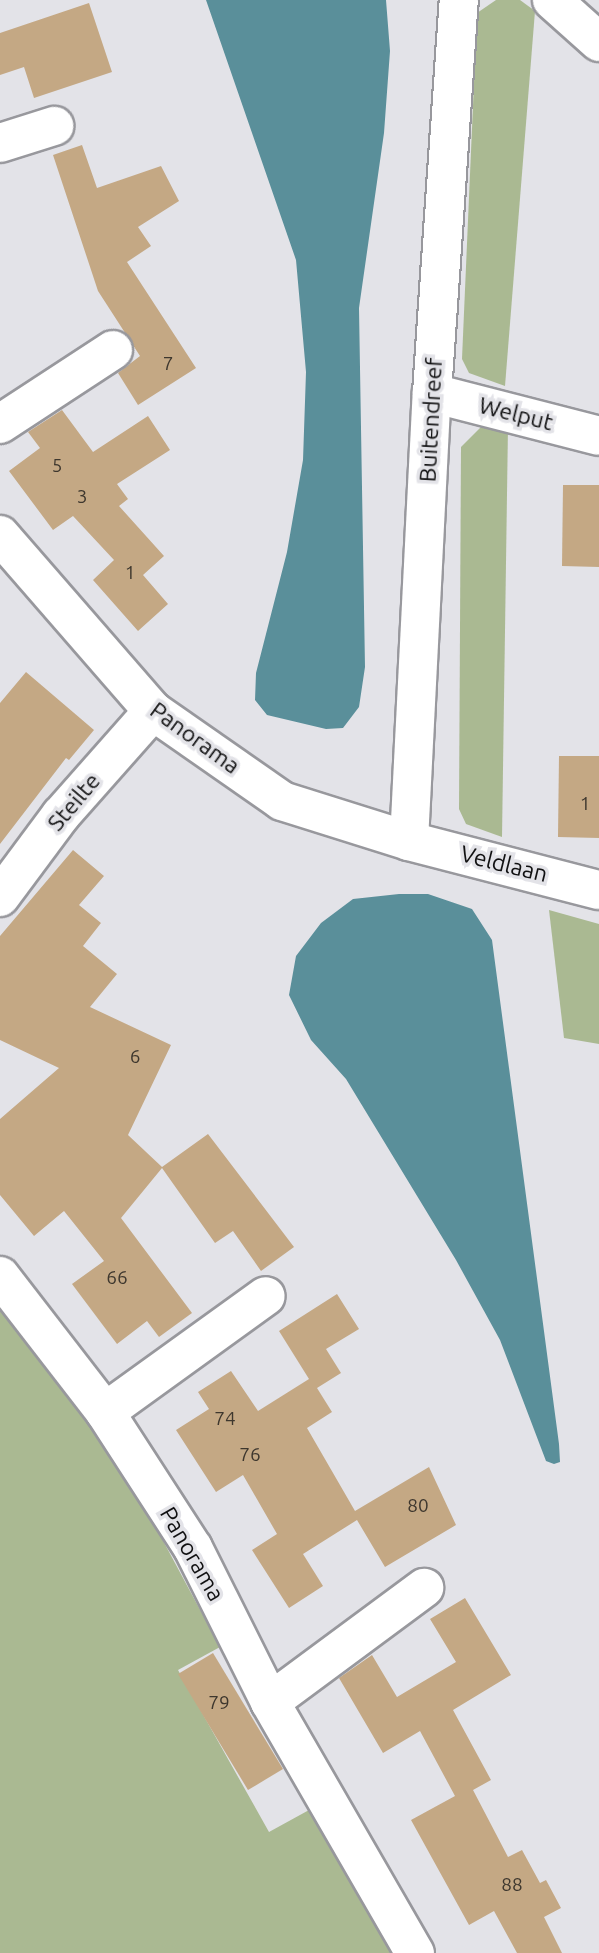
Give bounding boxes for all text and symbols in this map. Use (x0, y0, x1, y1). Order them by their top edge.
house number: 7 (163, 353, 173, 375)
street label: Buitendreef (414, 357, 448, 483)
street label: Welput (476, 392, 556, 436)
house number: 5 (52, 455, 62, 477)
house number: 3 (77, 486, 87, 508)
house number: 1 (125, 562, 135, 584)
street label: Panorama (145, 696, 245, 780)
street label: Steilte (42, 767, 106, 837)
house number: 1 (580, 793, 590, 815)
street label: Veldlaan (458, 840, 550, 888)
house number: 6 (130, 1046, 140, 1068)
house number: 66 (106, 1267, 128, 1289)
house number: 74 (214, 1408, 236, 1430)
house number: 76 (239, 1444, 261, 1466)
house number: 80 (407, 1495, 429, 1517)
street label: Panorama (154, 1502, 230, 1606)
house number: 79 (208, 1692, 230, 1714)
house number: 88 (501, 1874, 523, 1896)

